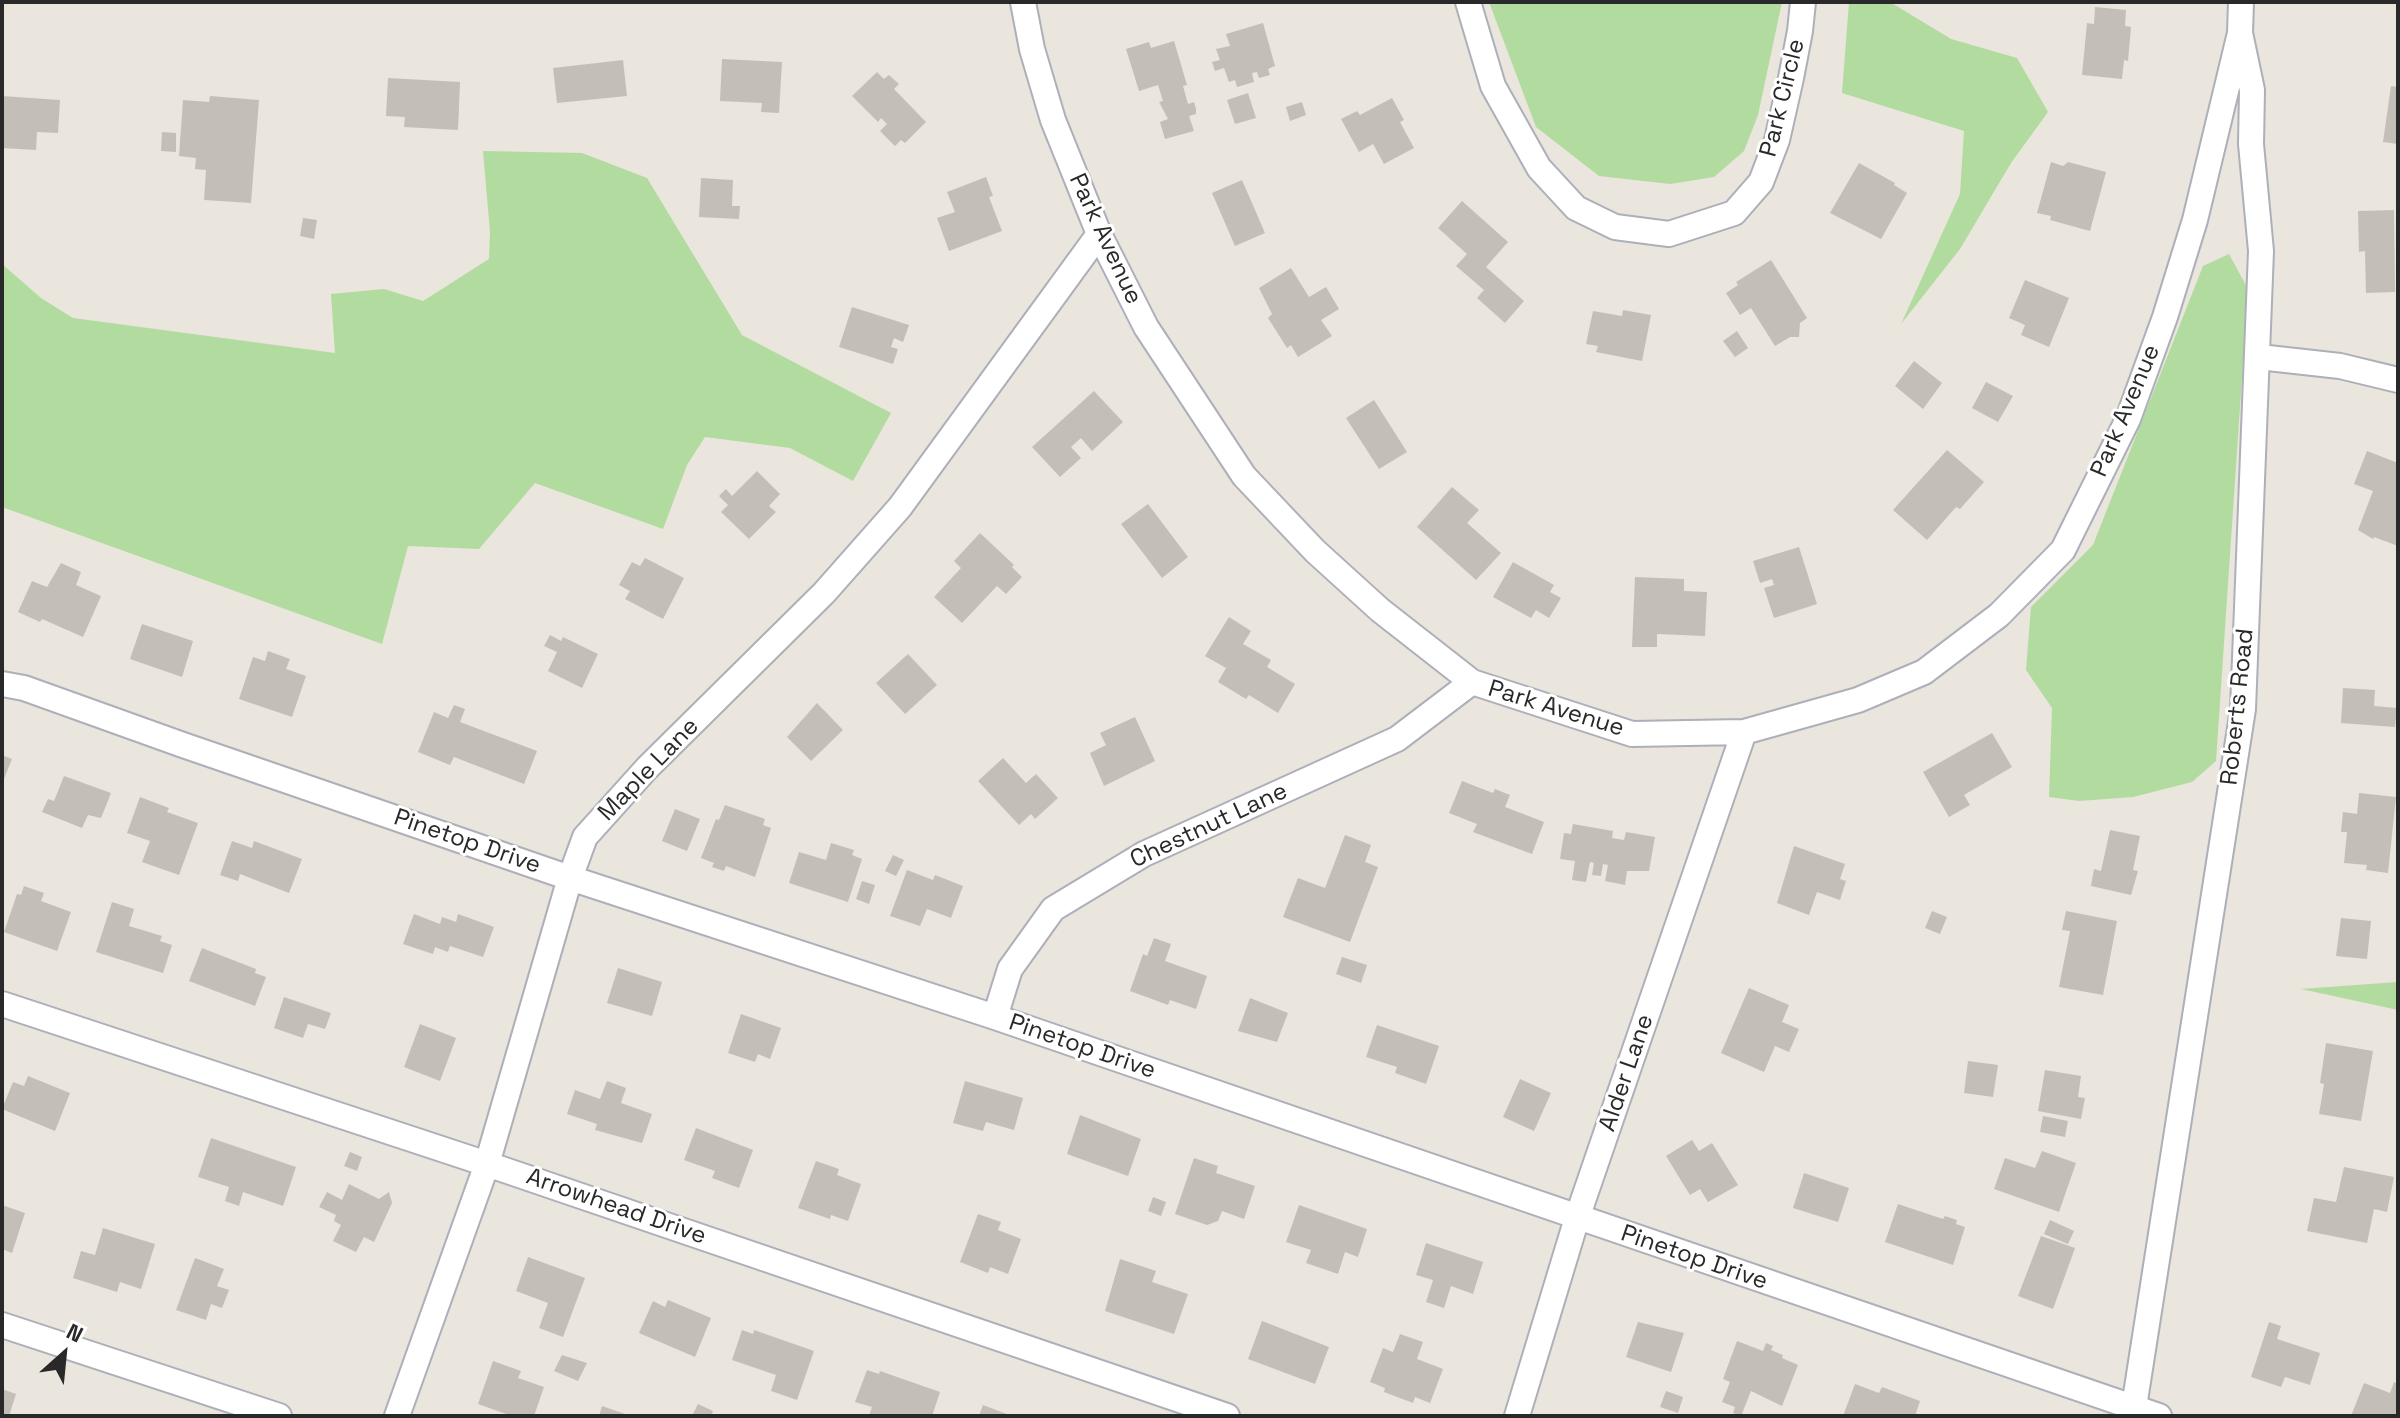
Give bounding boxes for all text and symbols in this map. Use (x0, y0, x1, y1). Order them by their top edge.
street label: Park Circle (1754, 36, 1812, 160)
street label: Park Avenue (1062, 169, 1148, 309)
street label: Park Avenue (2085, 341, 2167, 481)
street label: Roberts Road (2215, 627, 2261, 787)
street label: Park Avenue (1484, 675, 1628, 743)
street label: Maple Lane (593, 712, 705, 828)
street label: Chestnut Lane (1126, 777, 1292, 875)
street label: Pinetop Drive (390, 803, 544, 881)
street label: Pinetop Drive (1005, 1008, 1159, 1086)
street label: Alder Lane (1594, 1011, 1660, 1135)
street label: Arrowhead Drive (522, 1163, 710, 1251)
street label: Pinetop Drive (1617, 1219, 1771, 1297)
north arrow (24, 1314, 104, 1394)
text: N (62, 1317, 88, 1348)

